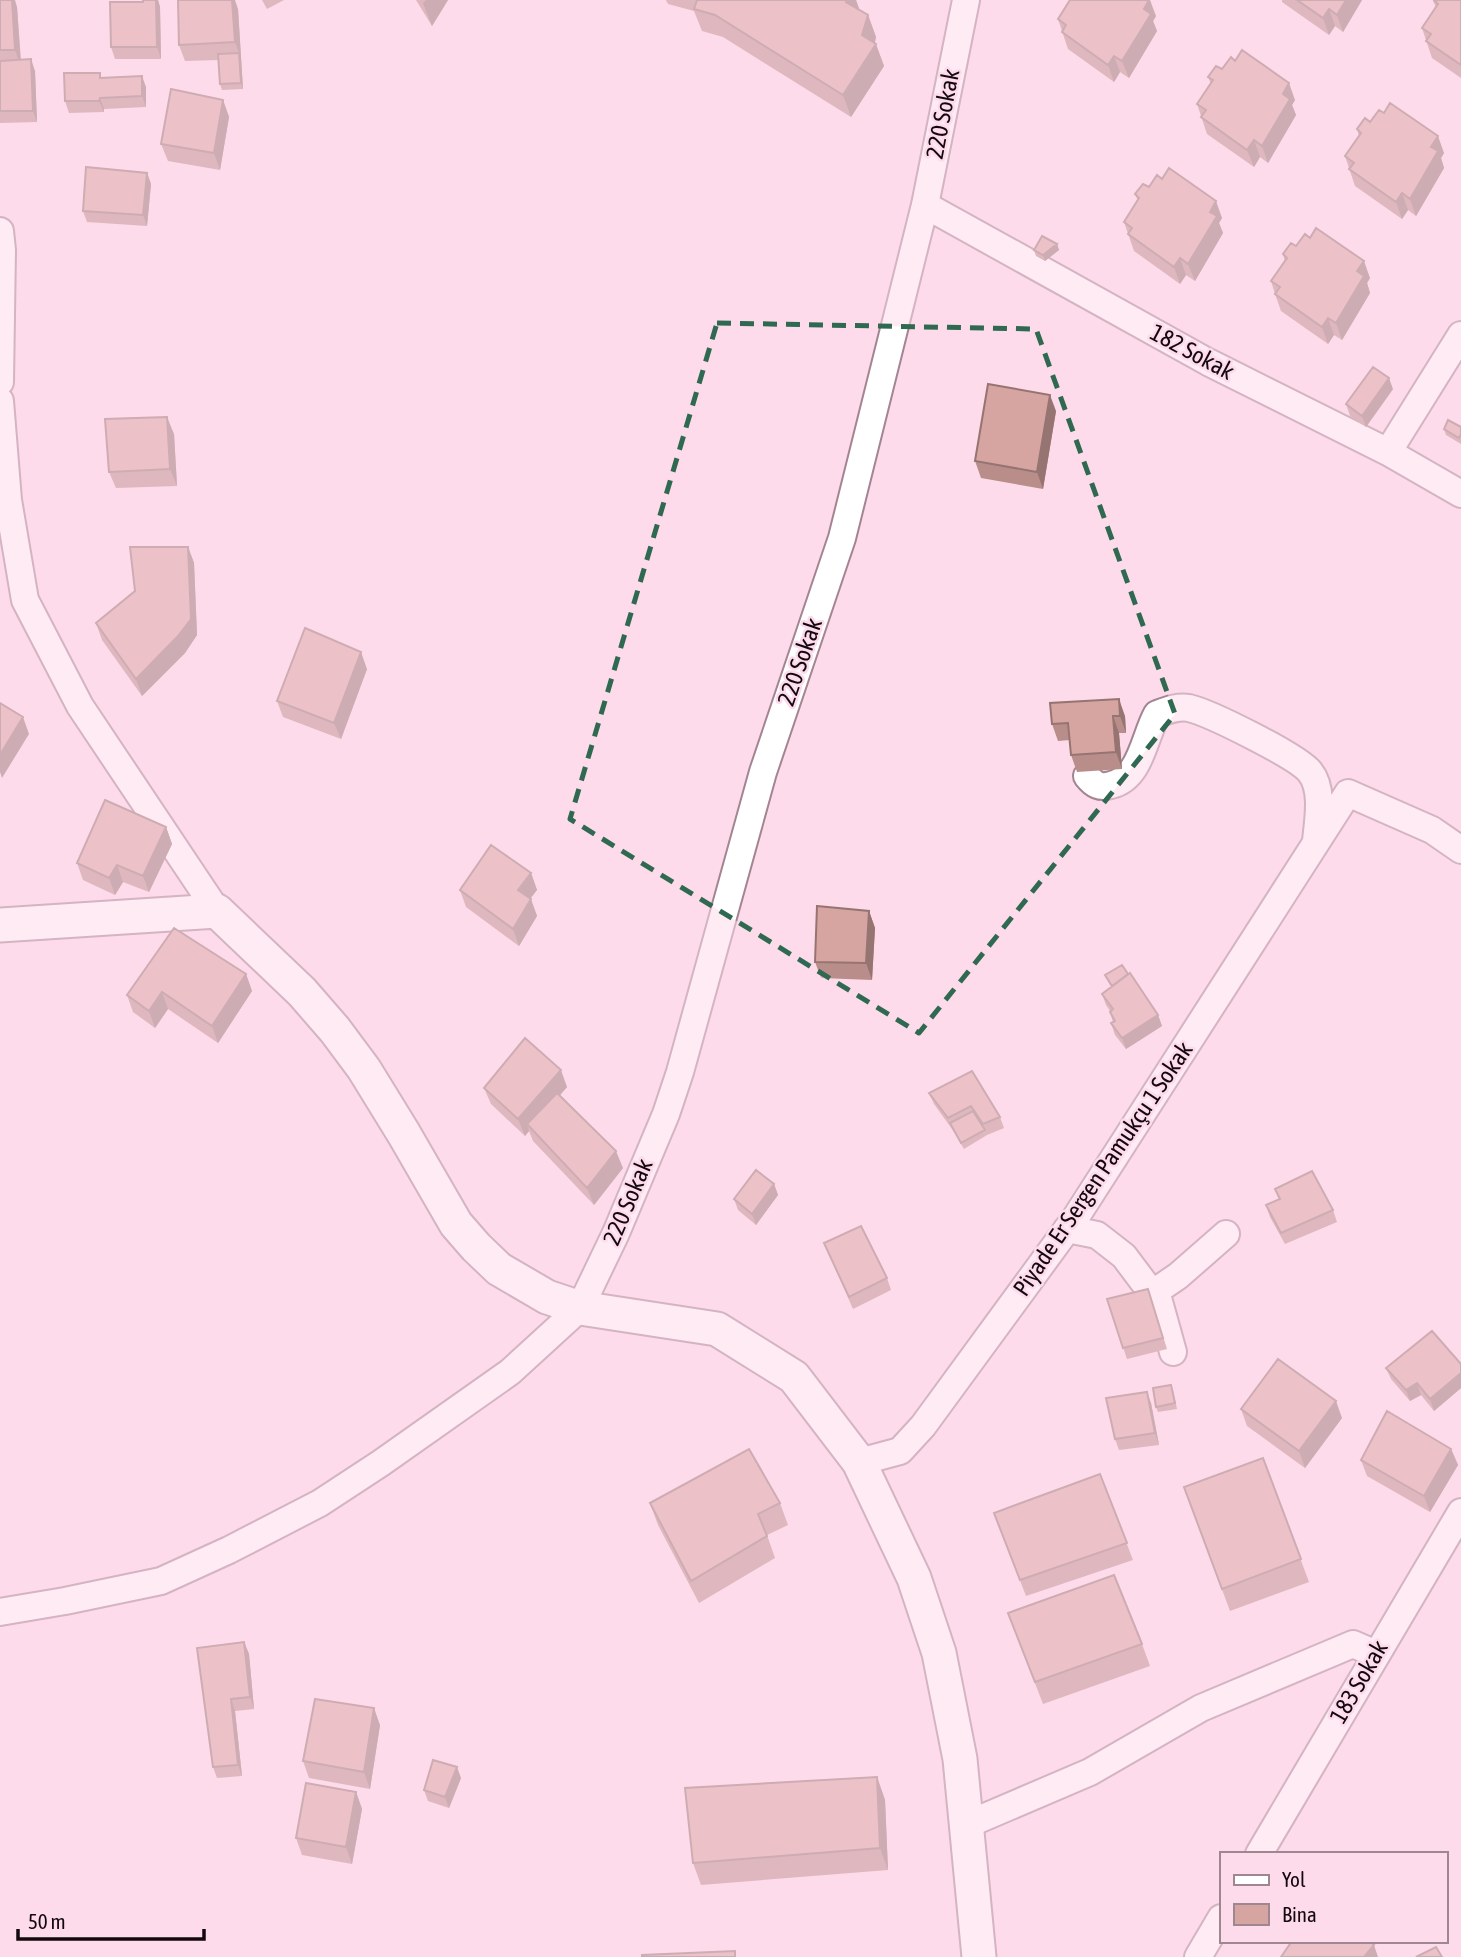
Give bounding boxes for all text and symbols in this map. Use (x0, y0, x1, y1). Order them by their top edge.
street label: 220 Sokak (921, 66, 965, 161)
street label: 182 Sokak (1146, 318, 1239, 385)
street label: 220 Sokak (772, 614, 827, 709)
street label: Piyade Er Sergen Pamukçu 1 Sokak (1007, 1036, 1198, 1301)
street label: 220 Sokak (597, 1154, 658, 1249)
street label: 183 Sokak (1324, 1635, 1393, 1728)
legend (1220, 1852, 1447, 1943)
text: Yol (1282, 1867, 1306, 1891)
scale bar (18, 1898, 203, 1942)
text: Bina (1282, 1902, 1317, 1926)
text: 50 m (28, 1909, 66, 1933)

